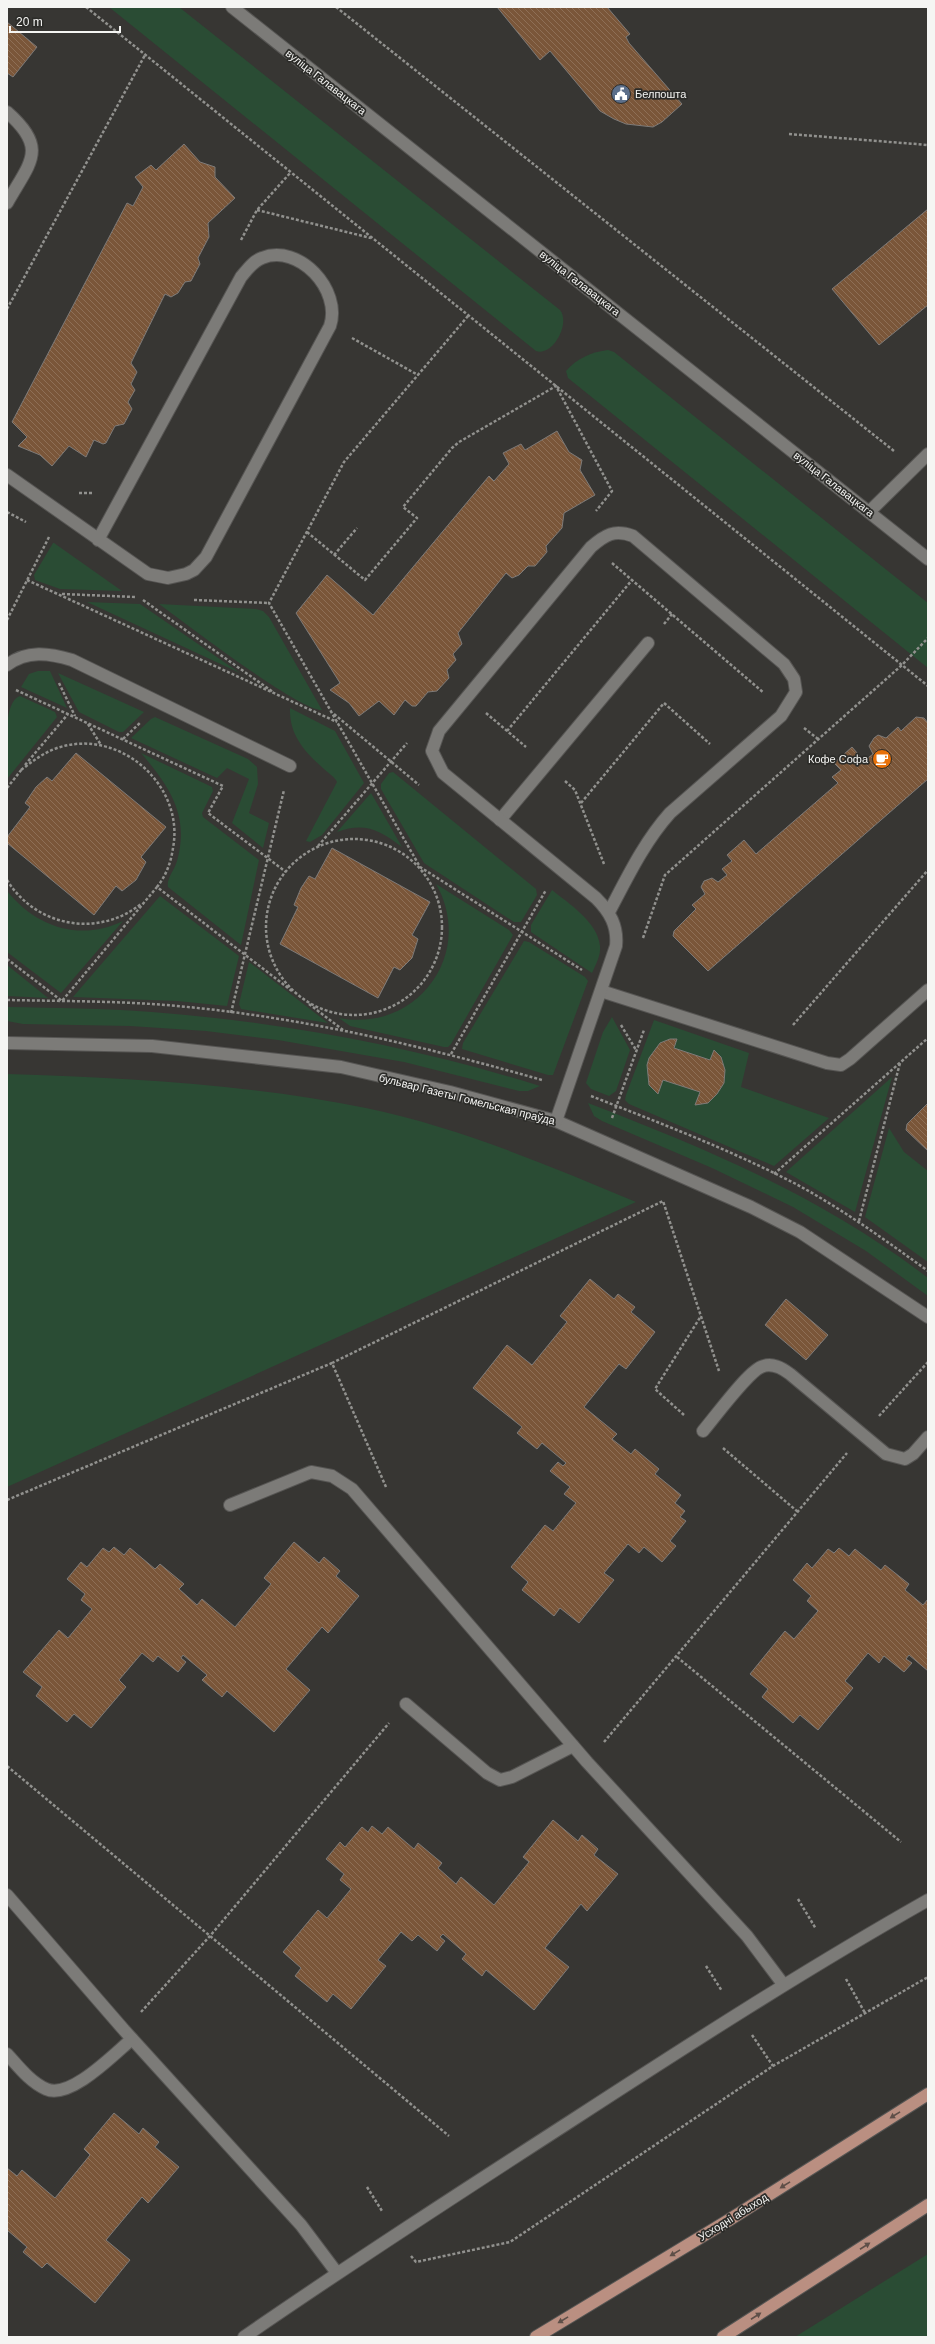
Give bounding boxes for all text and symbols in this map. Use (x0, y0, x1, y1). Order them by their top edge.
scale bar (10, 8, 120, 34)
text: 20 m (16, 15, 43, 29)
street label: вуліца Галавацкага (284, 47, 369, 118)
public building icon: Белпошта (610, 83, 632, 105)
place label: Белпошта (635, 88, 687, 100)
street label: вуліца Галавацкага (538, 248, 623, 319)
street label: вуліца Галавацкага (792, 449, 877, 520)
cafe icon: Кофе Софа (871, 748, 893, 770)
place label: Кофе Софа (808, 753, 869, 765)
street label: бульвар Газеты Гомельская праўда (378, 1071, 557, 1127)
one-way arrow (890, 2111, 900, 2119)
one-way arrow (779, 2181, 791, 2188)
street label: Усходні абыход (696, 2191, 770, 2243)
one-way arrow (860, 2242, 870, 2250)
one-way arrow (670, 2249, 680, 2257)
one-way arrow (751, 2312, 761, 2320)
one-way arrow (558, 2317, 569, 2324)

